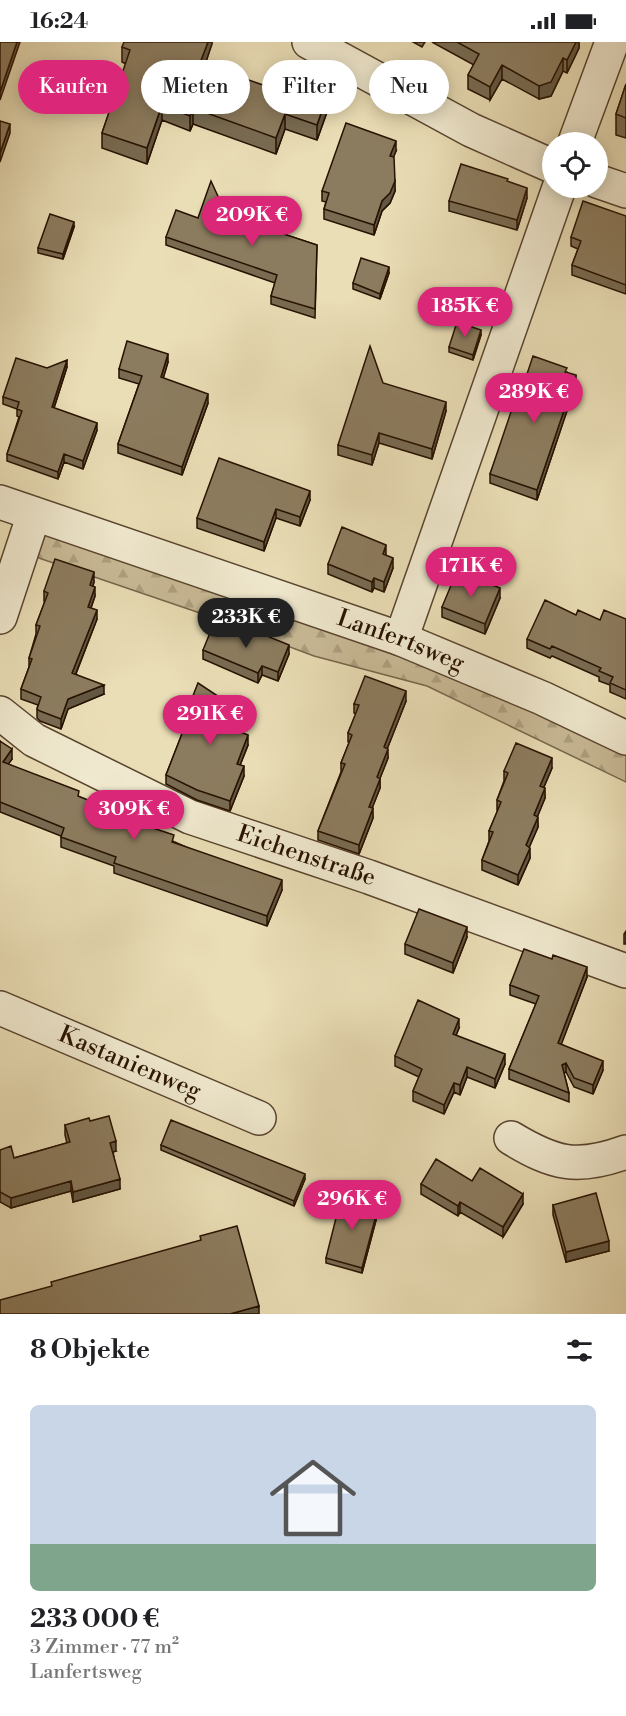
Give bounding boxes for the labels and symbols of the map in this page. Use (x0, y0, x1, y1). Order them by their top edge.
pin: 209K € (203, 196, 301, 247)
pin: 185K € (416, 287, 514, 338)
pin: 289K € (485, 373, 583, 424)
pin: 171K € (422, 547, 520, 598)
pin: 233K € (197, 598, 295, 649)
street label: Lanfertsweg (333, 603, 469, 679)
pin: 291K € (161, 695, 259, 746)
pin: 309K € (85, 790, 183, 841)
street label: Eichenstraße (233, 819, 380, 893)
street label: Kastanienweg (54, 1020, 206, 1107)
pin: 296K € (303, 1180, 401, 1231)

